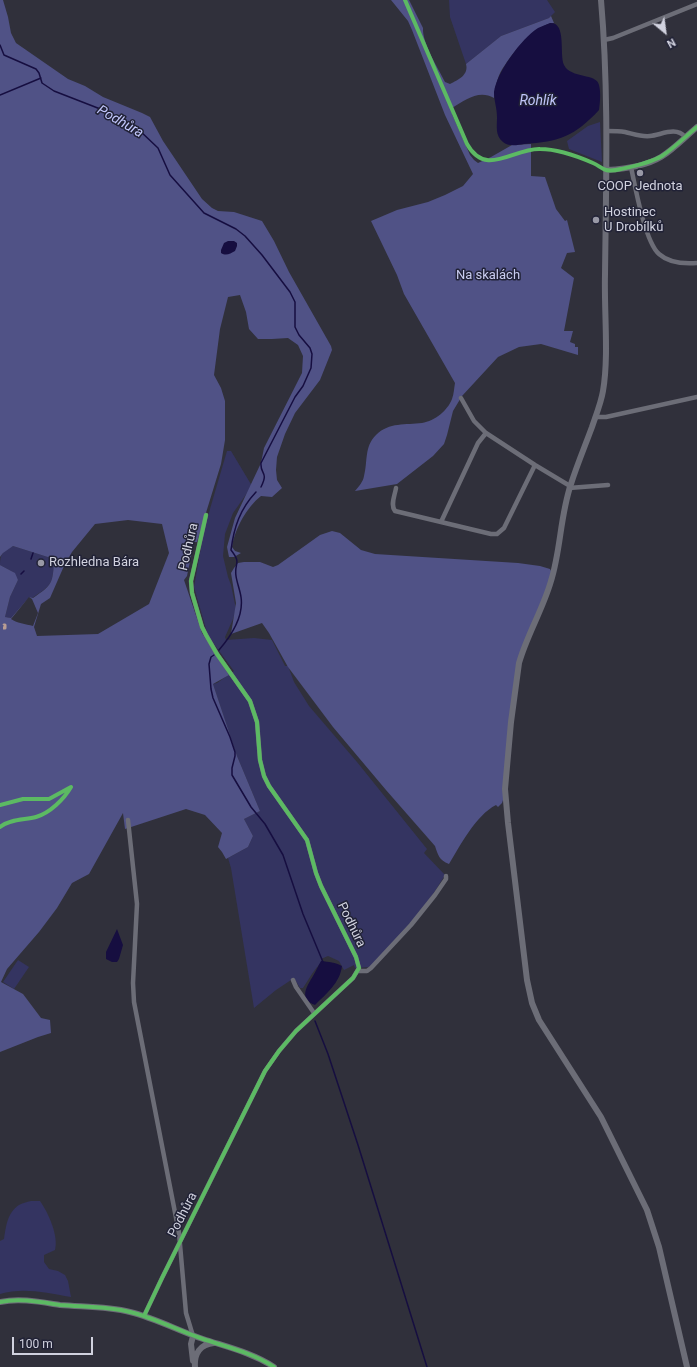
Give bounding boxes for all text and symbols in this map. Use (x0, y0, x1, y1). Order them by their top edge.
north arrow (645, 12, 685, 52)
text: N (665, 35, 678, 50)
water label: Rohlík (519, 93, 557, 109)
water label: Podhůra (94, 102, 146, 142)
marker: COOP Jednota (635, 168, 645, 178)
place label: COOP Jednota (597, 179, 683, 195)
place label: Hostinec U Drobílků (604, 205, 663, 236)
marker: Hostinec U Drobílků (591, 215, 601, 225)
park label: Na skalách (456, 268, 520, 284)
street label: Podhůra (176, 522, 202, 572)
place label: Rozhledna Bára (49, 555, 139, 571)
marker: Rozhledna Bára (36, 558, 46, 568)
street label: Podhůra (333, 900, 369, 950)
street label: Podhůra (165, 1190, 201, 1240)
scale bar (14, 1329, 95, 1355)
text: 100 m (19, 1337, 53, 1351)

